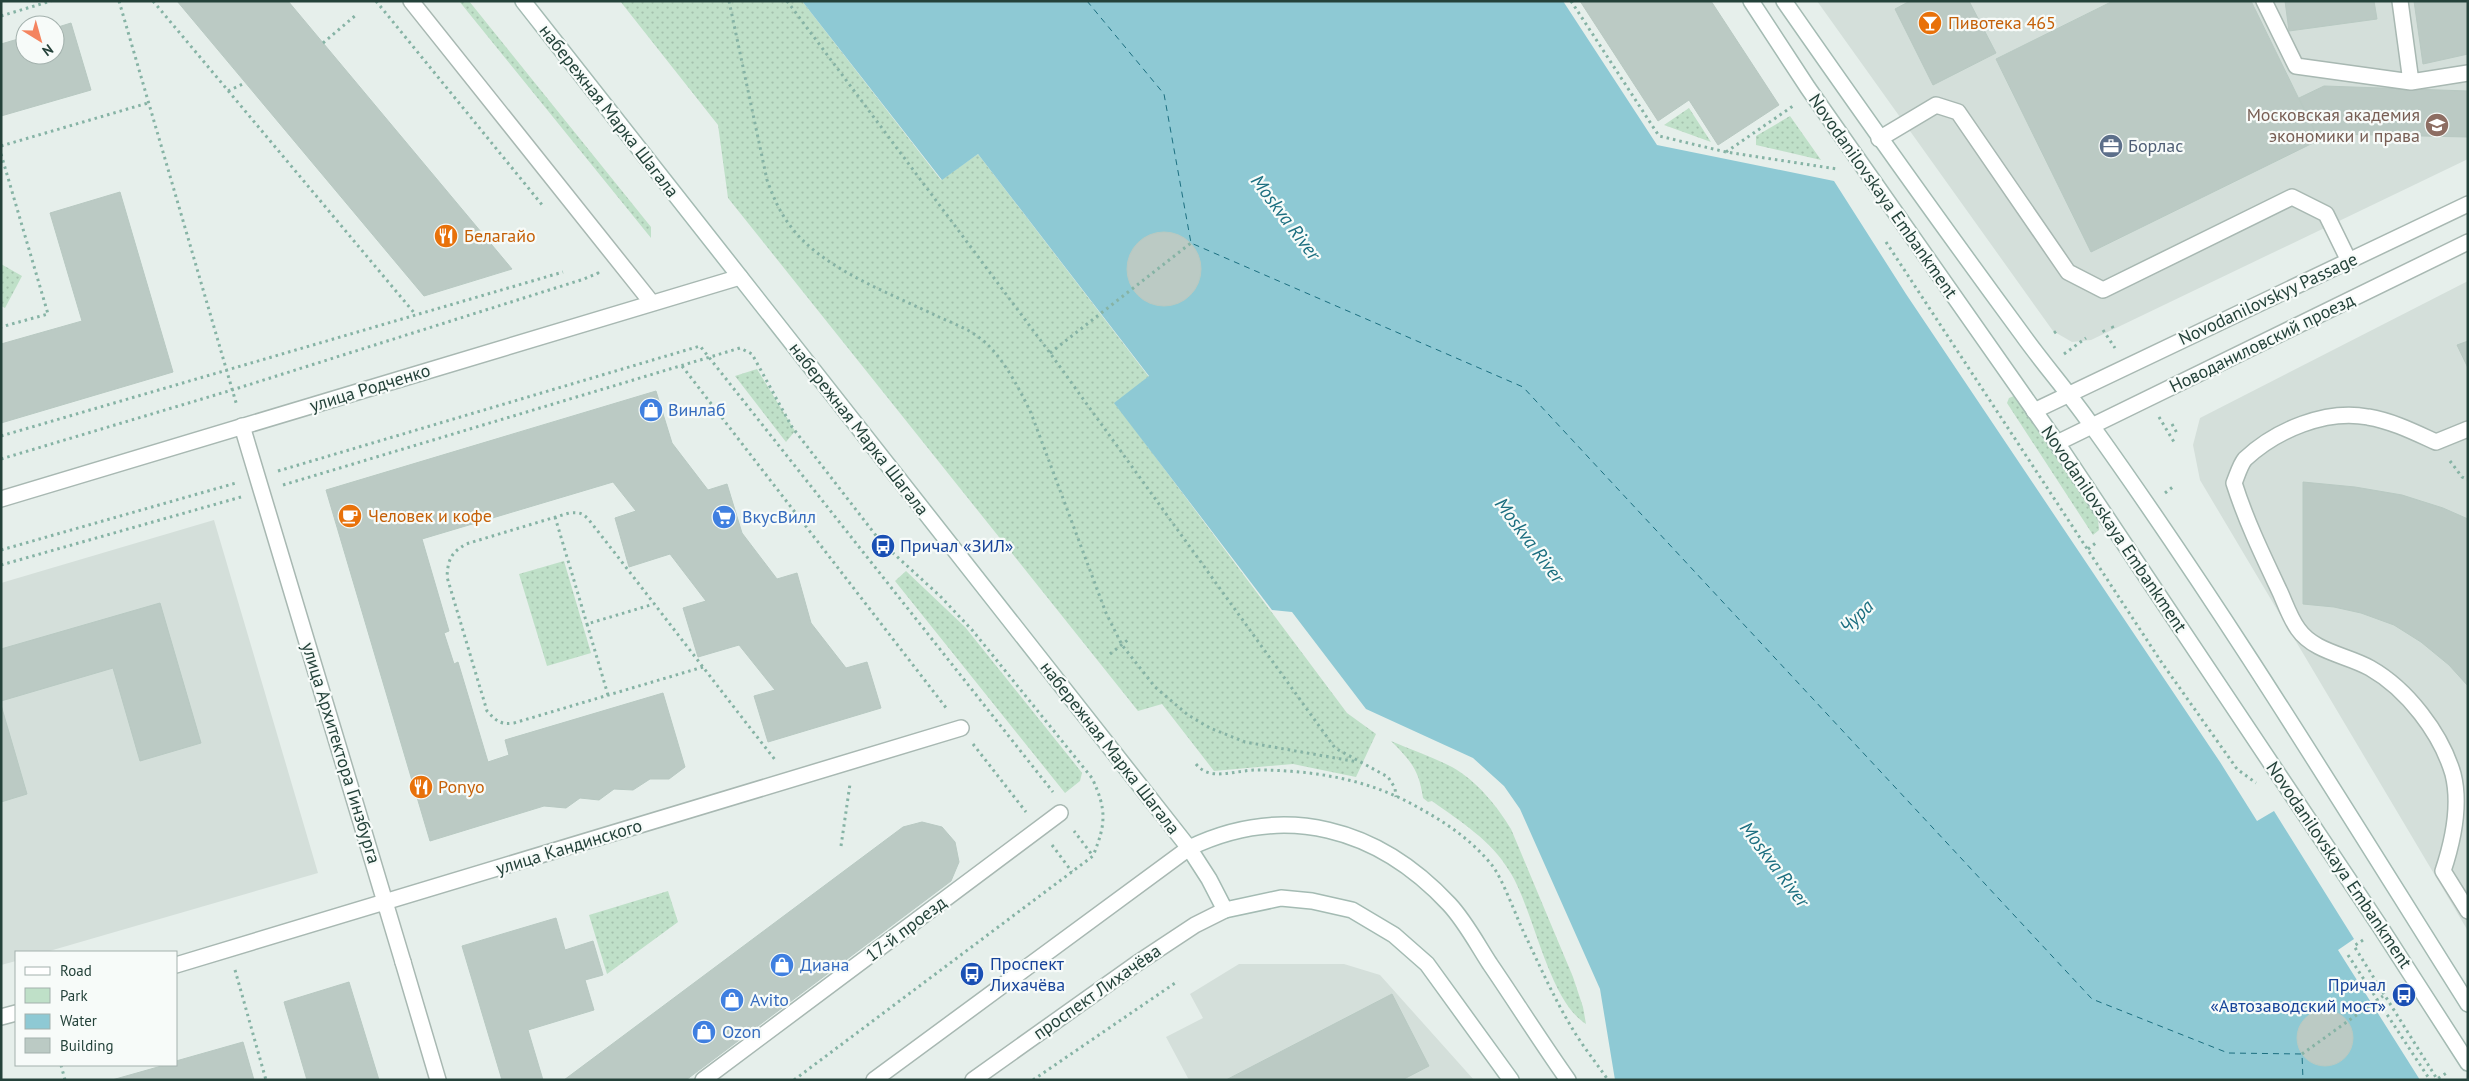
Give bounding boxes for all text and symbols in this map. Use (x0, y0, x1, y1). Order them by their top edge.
bar icon: Пивотека 465 (1917, 10, 1943, 36)
place label: Пивотека 465 (1948, 11, 2056, 34)
north arrow (15, 15, 65, 65)
street label: набережная Марка Шагала (535, 19, 684, 202)
text: N (39, 40, 57, 60)
street label: Novodanilovskaya Embankment (1804, 89, 1963, 303)
place label: Московская академия экономики и права (2247, 103, 2420, 147)
school or university icon: Московская академия экономики и права (2424, 112, 2450, 138)
office icon: Борлас (2098, 133, 2124, 159)
place label: Борлас (2128, 134, 2183, 157)
water label: Moskva River (1246, 169, 1327, 266)
restaurant icon: Белагайо (433, 223, 459, 249)
place label: Белагайо (464, 224, 536, 247)
street label: Novodanilovskyy Passage (2175, 247, 2361, 350)
street label: Новоданиловский проезд (2165, 288, 2358, 397)
street label: набережная Марка Шагала (785, 337, 934, 520)
street label: улица Родченко (307, 358, 433, 417)
shop icon: Винлаб (638, 397, 664, 423)
place label: Винлаб (668, 398, 726, 421)
street label: Novodanilovskaya Embankment (2036, 421, 2192, 637)
water label: Moskva River (1490, 492, 1571, 589)
cafe icon: Человек и кофе (337, 503, 363, 529)
place label: Человек и кофе (368, 504, 492, 527)
supermarket icon: ВкусВилл (711, 504, 737, 530)
place label: ВкусВилл (742, 505, 816, 528)
bus stop icon: Причал «ЗИЛ» (870, 533, 896, 559)
place label: Причал «ЗИЛ» (900, 534, 1013, 557)
water label: Чура (1834, 594, 1879, 638)
street label: улица Архитектора Гинзбурга (297, 639, 386, 866)
street label: набережная Марка Шагала (1036, 656, 1185, 839)
street label: Novodanilovskaya Embankment (2261, 757, 2417, 973)
restaurant icon: Ponyo (408, 774, 434, 800)
place label: Ponyo (438, 775, 485, 798)
street label: улица Кандинского (493, 813, 645, 880)
water label: Moskva River (1735, 816, 1816, 913)
street label: 17-й проезд (861, 891, 951, 966)
street label: проспект Лихачёва (1028, 939, 1165, 1044)
legend (15, 951, 178, 1066)
shop icon: Диана (769, 952, 795, 978)
place label: Проспект Лихачёва (989, 952, 1065, 996)
place label: Диана (800, 953, 849, 976)
text: Road (60, 961, 92, 980)
bus stop icon: Проспект Лихачёва (959, 961, 985, 987)
place label: Причал «Автозаводский мост» (2210, 973, 2386, 1017)
bus stop icon: Причал «Автозаводский мост» (2391, 982, 2417, 1008)
text: Park (60, 986, 88, 1005)
shop icon: Avito (719, 987, 745, 1013)
place label: Avito (750, 988, 789, 1011)
text: Water (60, 1011, 97, 1030)
shop icon: Ozon (691, 1019, 717, 1045)
place label: Ozon (722, 1020, 761, 1043)
text: Building (60, 1036, 114, 1055)

